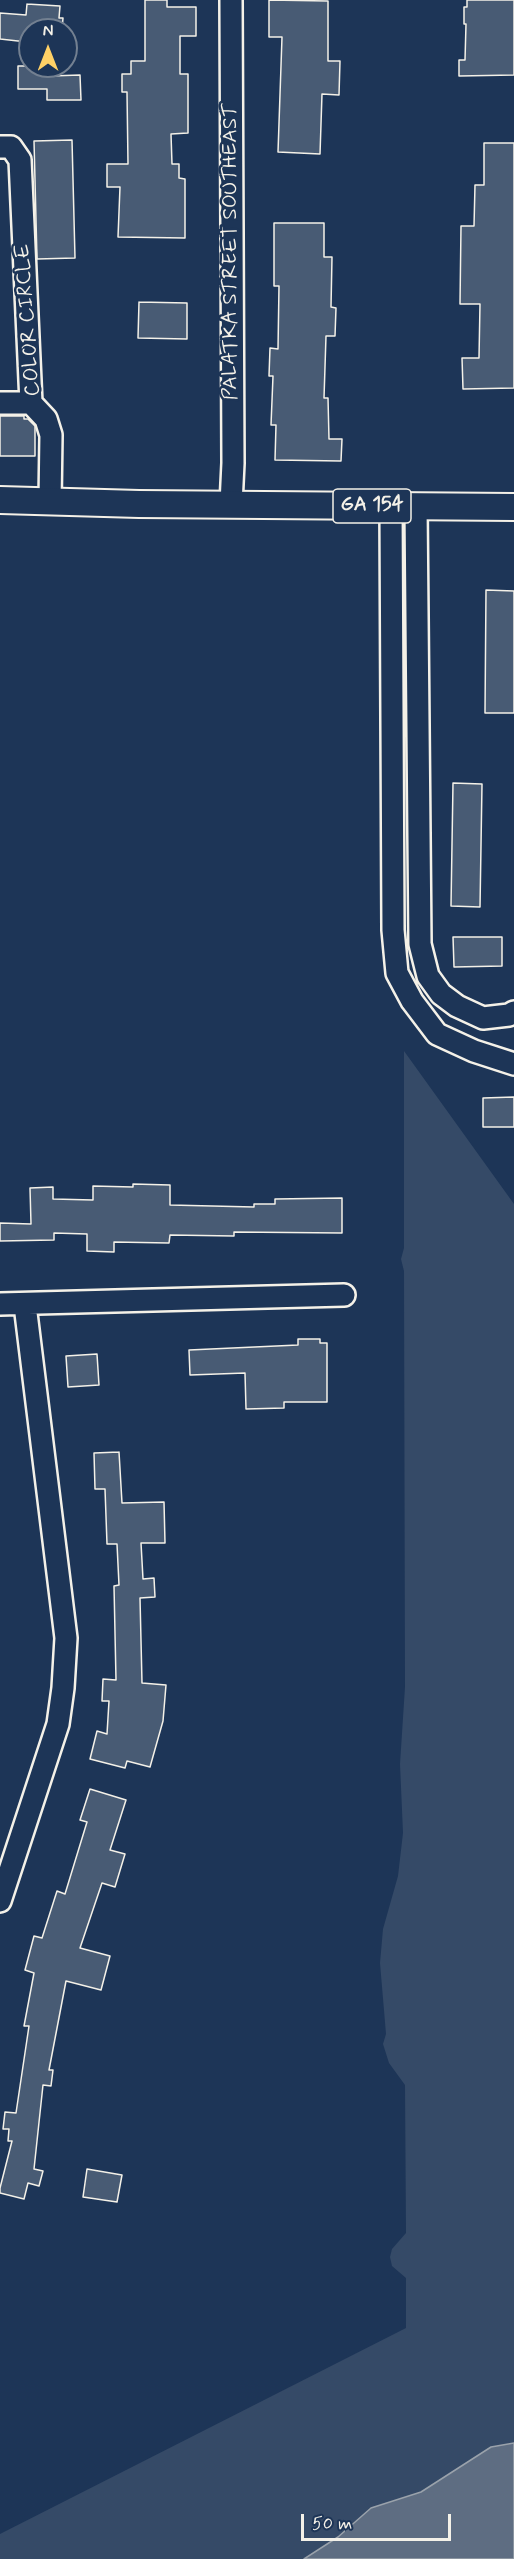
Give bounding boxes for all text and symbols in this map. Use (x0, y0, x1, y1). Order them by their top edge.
north arrow (18, 18, 78, 78)
text: N (43, 21, 53, 42)
street label: PALATKA STREET SOUTHEAST (219, 104, 245, 400)
street label: COLOR CIRCLE (11, 243, 47, 397)
road number: GA 154 (333, 489, 411, 523)
scale bar (304, 2502, 454, 2540)
text: 50 m (312, 2512, 352, 2536)

